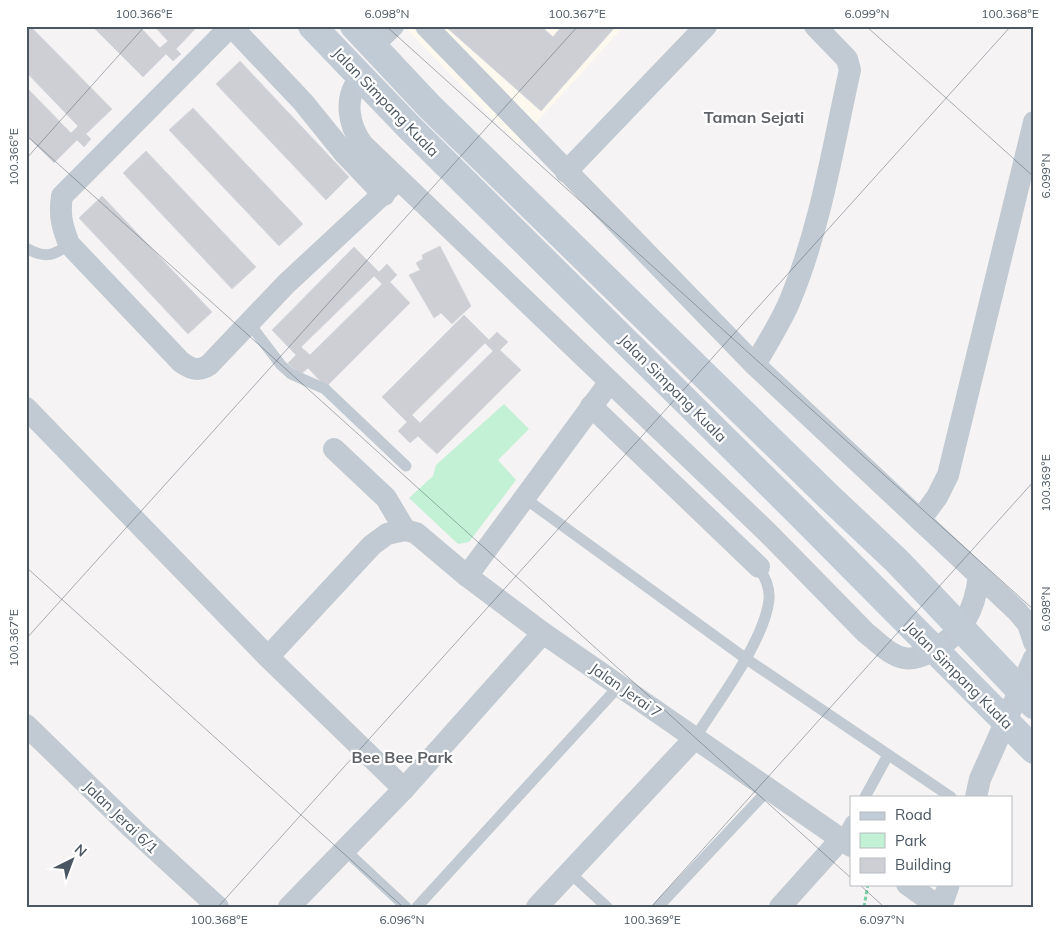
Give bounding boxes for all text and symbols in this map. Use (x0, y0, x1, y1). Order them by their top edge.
text: 100.366°E (115, 6, 173, 21)
text: 6.098°N (365, 6, 409, 21)
text: 100.367°E (548, 6, 606, 21)
text: 6.099°N (845, 6, 889, 21)
text: 100.368°E (981, 6, 1039, 21)
street label: Jalan Simpang Kuala (329, 43, 443, 161)
district label: Taman Sejati (704, 107, 804, 127)
text: 100.366°E (6, 128, 21, 186)
text: 6.099°N (1038, 154, 1053, 198)
street label: Jalan Simpang Kuala (615, 330, 731, 446)
text: 100.369°E (1038, 454, 1053, 512)
text: 6.098°N (1038, 587, 1053, 631)
text: 100.367°E (6, 609, 21, 667)
street label: Jalan Simpang Kuala (901, 617, 1017, 733)
street label: Jalan Jerai 7 (586, 658, 666, 722)
district label: Bee Bee Park (351, 747, 454, 767)
street label: Jalan Jerai 6/1 (80, 777, 162, 857)
legend (850, 796, 1012, 886)
text: Road (895, 805, 932, 824)
text: Park (895, 831, 927, 850)
north arrow (48, 836, 98, 886)
text: N (71, 840, 91, 861)
text: Building (895, 855, 951, 874)
text: 100.368°E (190, 912, 248, 927)
text: 6.096°N (380, 912, 424, 927)
text: 100.369°E (623, 912, 681, 927)
text: 6.097°N (860, 912, 904, 927)

